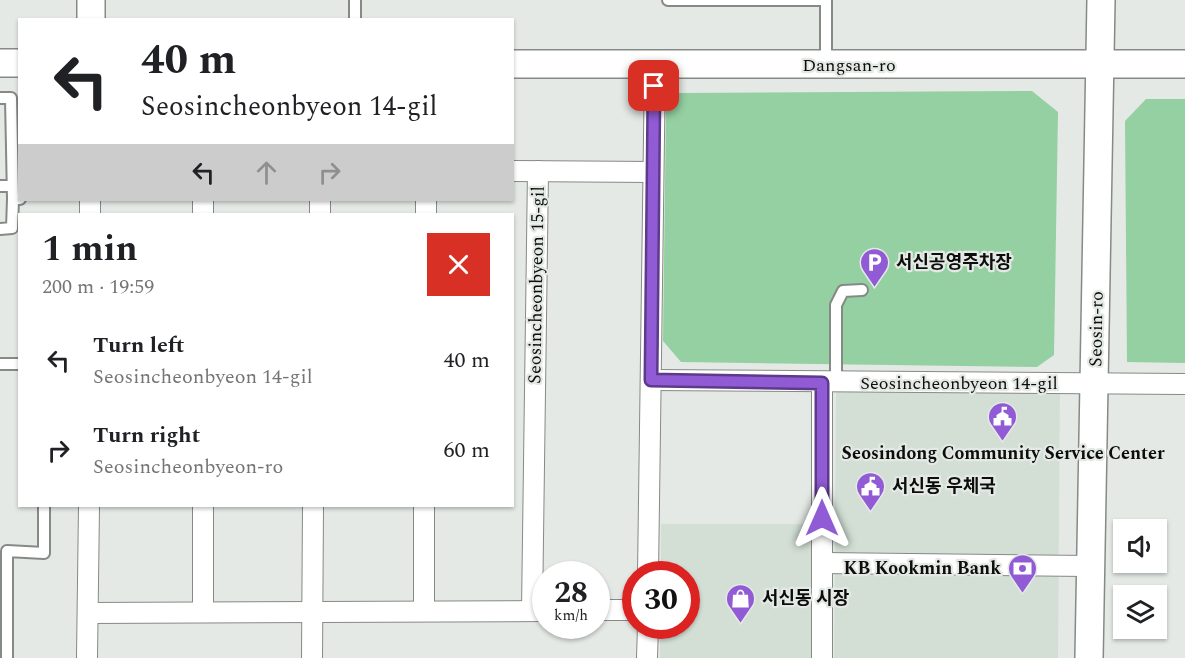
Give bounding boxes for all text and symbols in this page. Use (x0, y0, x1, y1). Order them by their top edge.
text: 40 m (141, 29, 236, 92)
icon: left (42, 42, 120, 120)
street label: Dangsan-ro (802, 52, 896, 79)
pin (628, 60, 679, 111)
icon: arrive (637, 69, 670, 102)
text: Seosincheonbyeon 14-gil (141, 86, 438, 128)
icon: left (187, 156, 220, 189)
icon: ahead (250, 156, 283, 189)
icon: right (313, 156, 346, 189)
street label: Seosincheonbyeon 15-gil (521, 186, 552, 384)
text: 1 min (42, 222, 138, 277)
button: close (427, 233, 490, 296)
parking icon: 서신공영주차장 (859, 246, 891, 288)
place label: 서신공영주차장 (896, 249, 1012, 276)
text: 200 m · 19:59 (42, 272, 154, 302)
street label: Seosin-ro (1082, 291, 1111, 367)
text: Turn left (93, 329, 185, 362)
icon: left (42, 344, 75, 377)
text: 40 m (444, 344, 490, 377)
text: Seosincheonbyeon 14-gil (93, 362, 313, 392)
street label: Seosincheonbyeon 14-gil (860, 370, 1058, 397)
public building icon: Seosindong Community Service Center (987, 400, 1019, 442)
text: Turn right (93, 419, 200, 452)
icon: right (42, 434, 75, 467)
text: 60 m (444, 434, 490, 467)
place label: Seosindong Community Service Center (841, 440, 1165, 467)
text: Seosincheonbyeon-ro (93, 452, 283, 482)
public building icon: 서신동 우체국 (855, 470, 887, 512)
place label: 서신동 우체국 (892, 473, 996, 500)
position arrow (790, 486, 854, 550)
map controls (1113, 519, 1167, 639)
button: sound (1113, 519, 1167, 573)
bank icon: KB Kookmin Bank (1006, 552, 1038, 594)
place label: KB Kookmin Bank (844, 555, 1001, 582)
speed limit sign: 30 (622, 561, 700, 639)
text: 28 (554, 570, 588, 616)
shop icon: 서신동 시장 (725, 582, 757, 624)
place label: 서신동 시장 (762, 585, 850, 612)
button: layers (1113, 585, 1167, 639)
text: km/h (554, 604, 588, 627)

